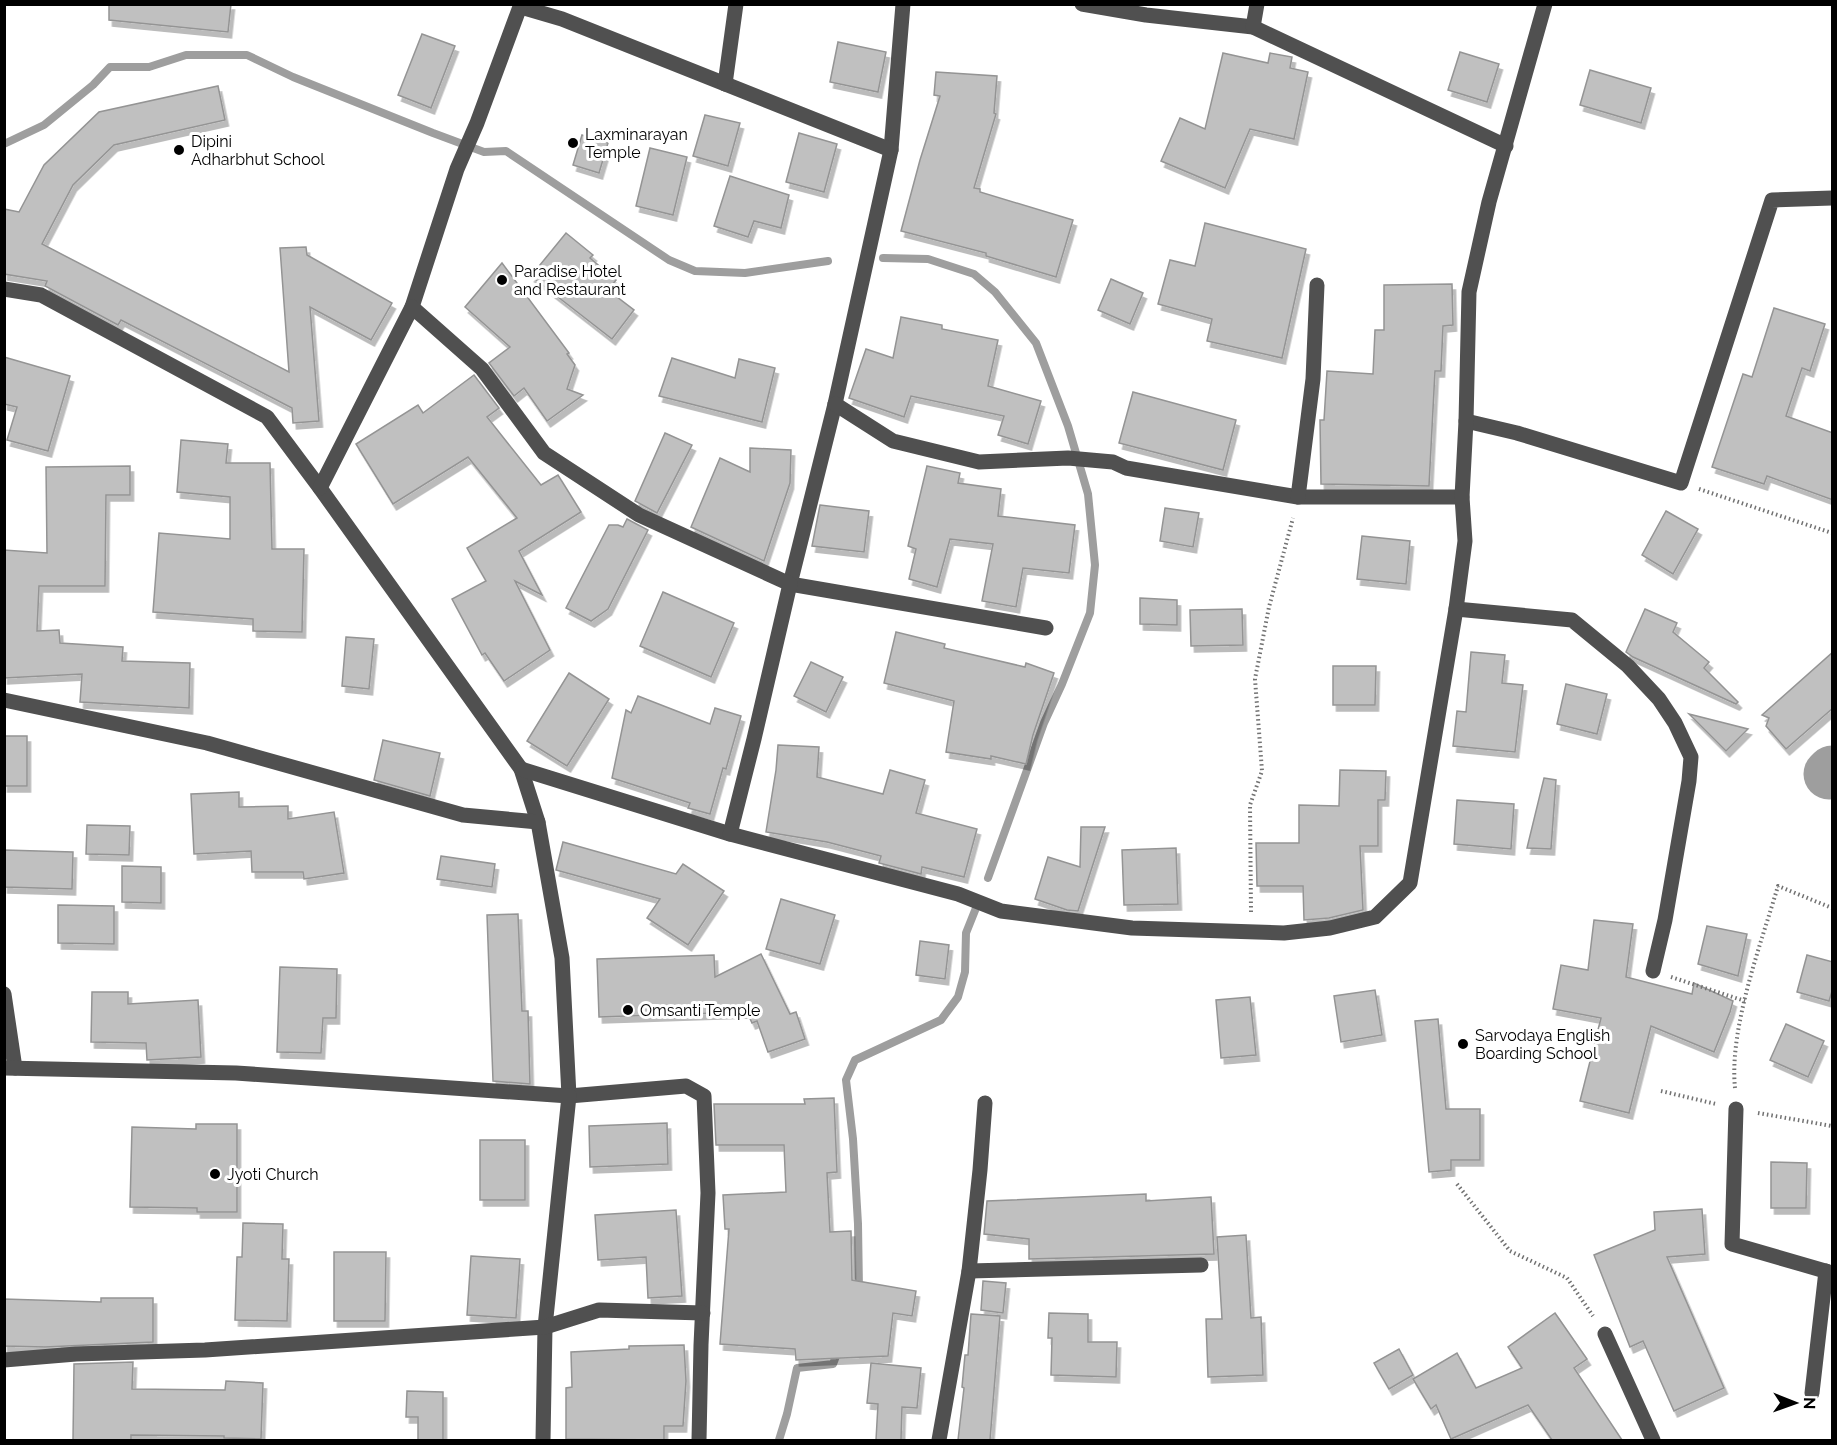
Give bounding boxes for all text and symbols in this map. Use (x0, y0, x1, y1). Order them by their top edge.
place label: Laxminarayan Temple (585, 125, 688, 162)
place label: Dipini Adharbhut School (191, 132, 325, 169)
marker: Laxminarayan Temple (566, 136, 580, 150)
marker: Dipini Adharbhut School (172, 143, 186, 157)
place label: Paradise Hotel and Restaurant (514, 262, 627, 299)
marker: Paradise Hotel and Restaurant (495, 273, 509, 287)
place label: Omsanti Temple (640, 1001, 761, 1020)
marker: Omsanti Temple (621, 1003, 635, 1017)
place label: Sarvodaya English Boarding School (1475, 1026, 1610, 1063)
marker: Sarvodaya English Boarding School (1456, 1037, 1470, 1051)
place label: Jyoti Church (227, 1165, 319, 1184)
marker: Jyoti Church (208, 1167, 222, 1181)
north arrow (1765, 1373, 1825, 1433)
text: N (1800, 1397, 1819, 1410)

